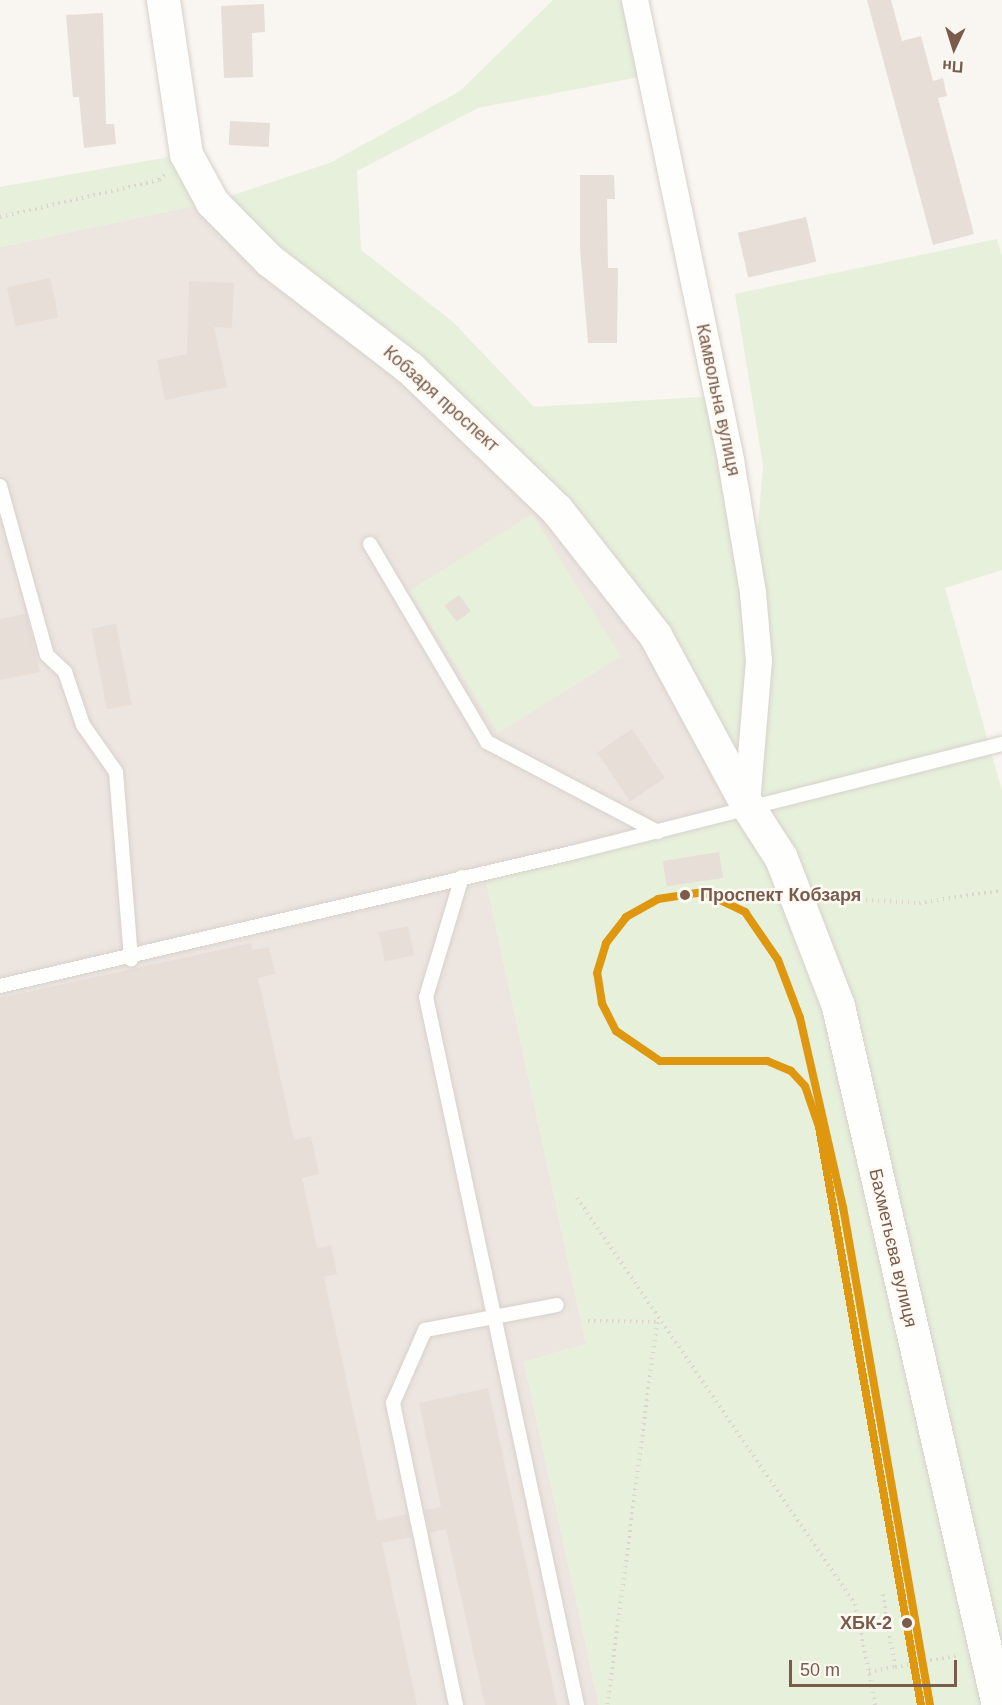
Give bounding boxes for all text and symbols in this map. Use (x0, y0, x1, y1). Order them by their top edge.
north arrow (924, 18, 984, 78)
text: Пн (942, 57, 964, 76)
street label: Камвольна вулиця (691, 322, 745, 478)
street label: Кобзаря проспект (379, 341, 503, 457)
place label: Проспект Кобзаря (700, 884, 861, 906)
marker: Проспект Кобзаря (675, 885, 695, 905)
street label: Бахметьєва вулиця (864, 1167, 922, 1329)
place label: ХБК-2 (840, 1612, 892, 1634)
marker: ХБК-2 (897, 1613, 917, 1633)
scale bar (792, 1648, 960, 1686)
text: 50 m (800, 1660, 840, 1680)

